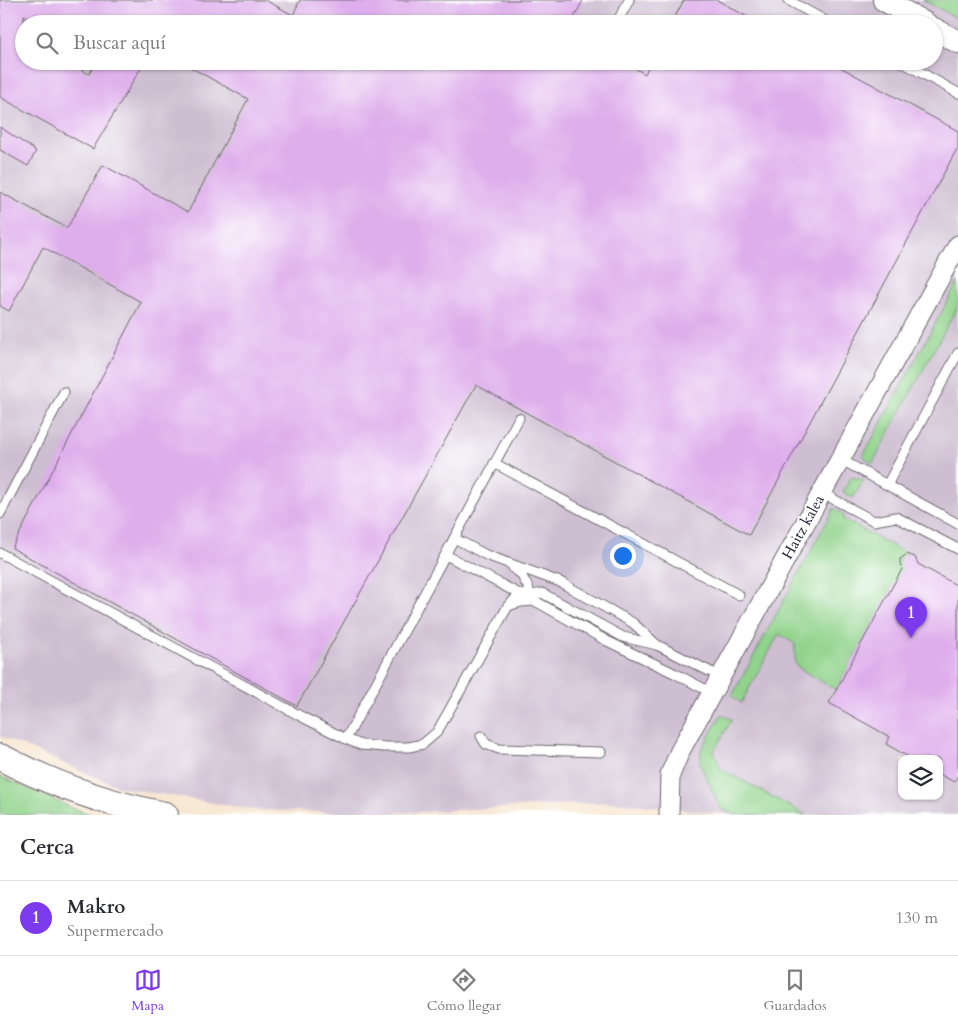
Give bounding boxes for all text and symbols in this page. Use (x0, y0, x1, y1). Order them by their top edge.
search box (15, 15, 943, 70)
icon: search (33, 29, 61, 57)
text: Buscar aquí (73, 30, 166, 56)
street label: Haitz kalea (777, 491, 829, 563)
your location (610, 543, 636, 569)
pin: 1 (895, 597, 927, 638)
map controls (898, 755, 943, 800)
button: layers (898, 755, 943, 800)
text: Cerca (20, 833, 74, 862)
text: Makro (67, 894, 125, 920)
text: 1 (32, 907, 40, 929)
text: 130 m (896, 907, 938, 929)
text: Supermercado (67, 920, 163, 942)
tab: Mapa (131, 966, 164, 1015)
tab: Cómo llegar (427, 966, 501, 1015)
tab: Guardados (763, 966, 827, 1015)

